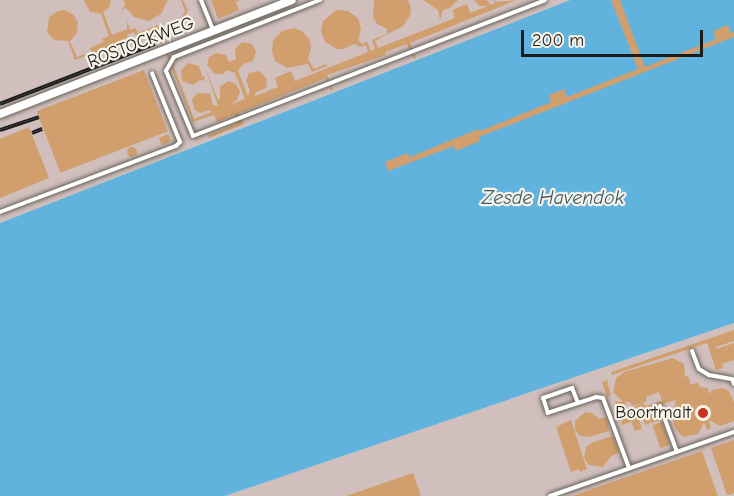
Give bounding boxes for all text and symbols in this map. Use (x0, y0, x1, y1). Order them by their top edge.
street label: ROSTOCKWEG (85, 13, 197, 73)
scale bar (524, 18, 706, 56)
text: 200 m (532, 30, 584, 51)
water label: Zesde Havendok (482, 185, 624, 209)
place label: Boortmalt (615, 402, 691, 424)
marker: Boortmalt (696, 406, 710, 420)

